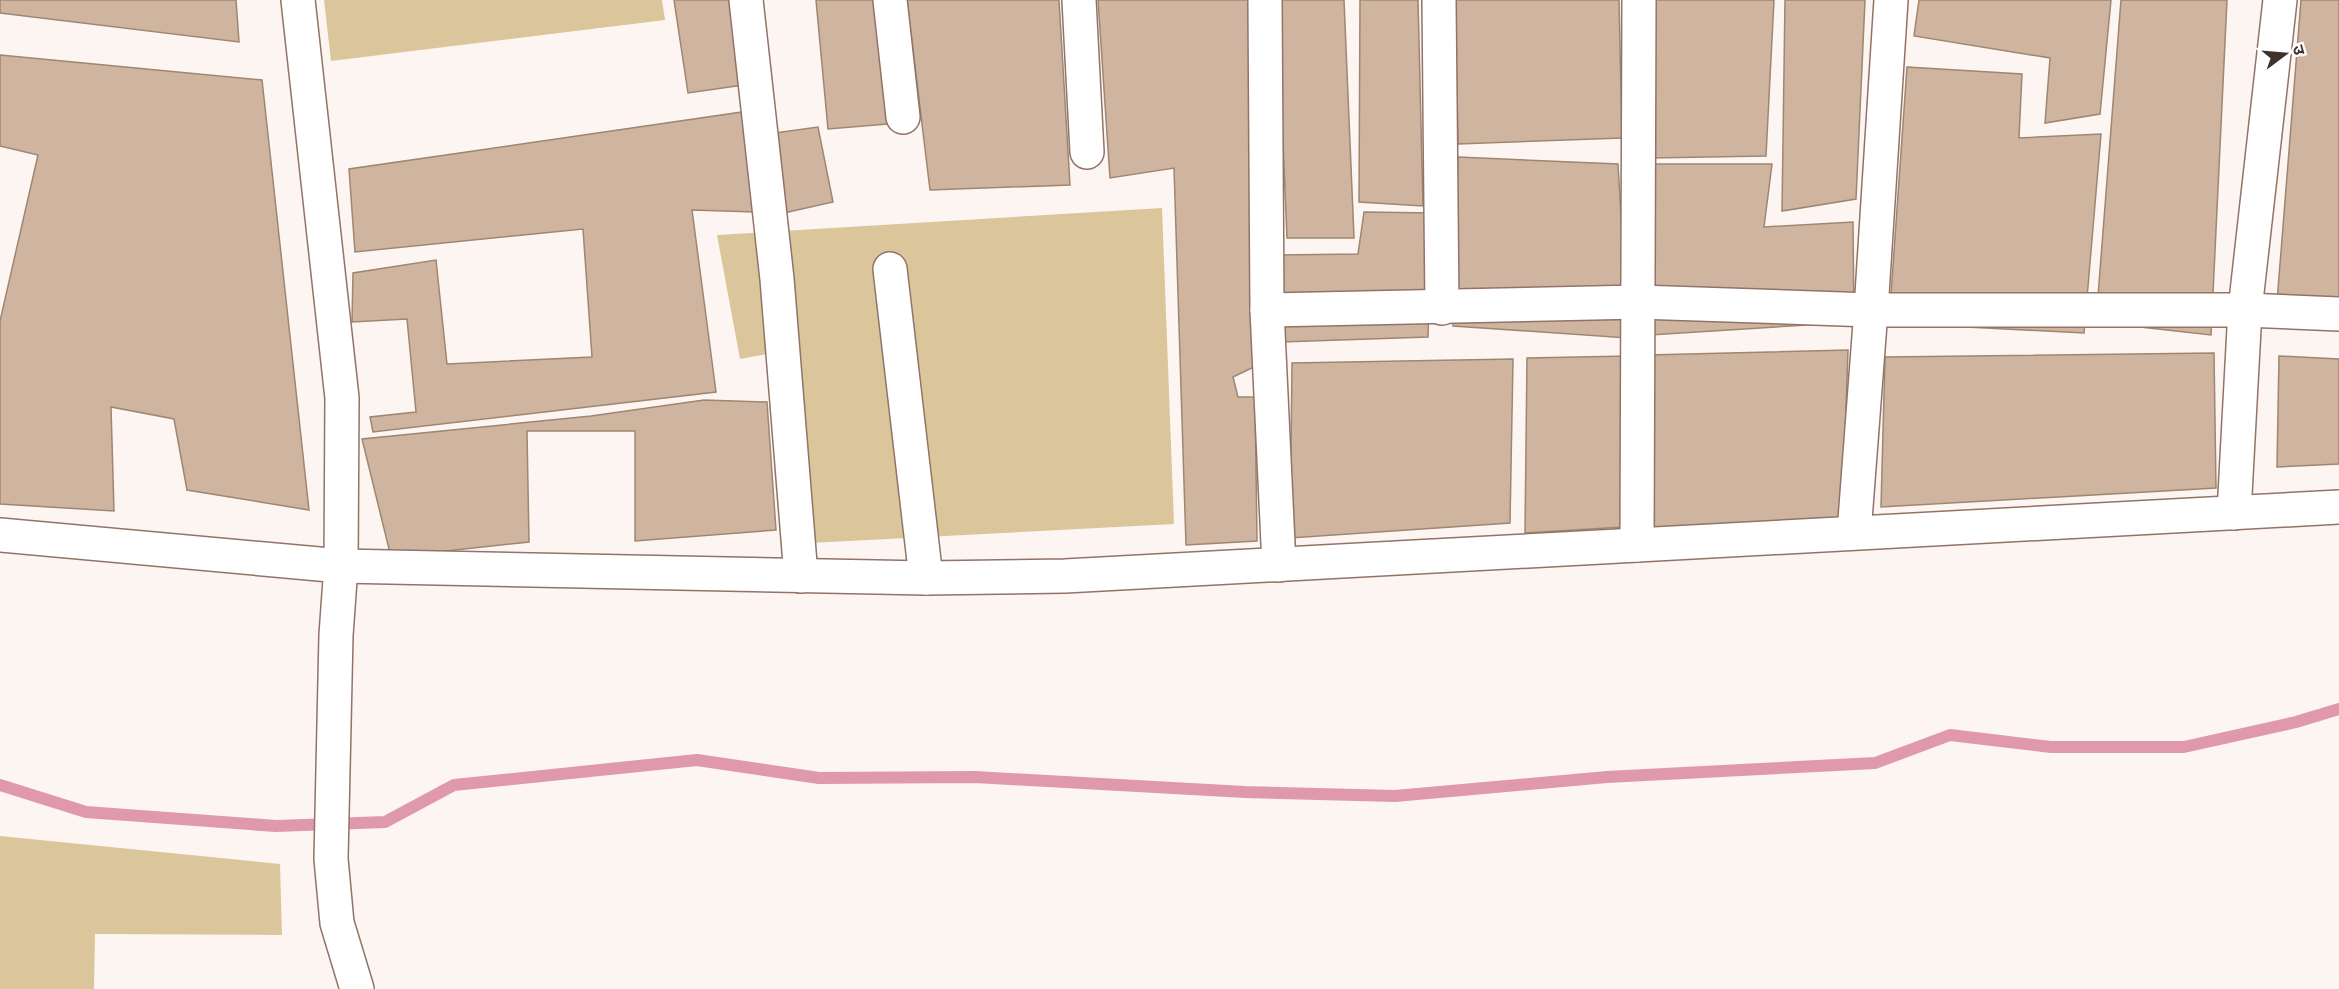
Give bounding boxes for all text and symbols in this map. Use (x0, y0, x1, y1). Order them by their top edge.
north arrow (2255, 24, 2315, 84)
text: उ (2289, 43, 2310, 58)

